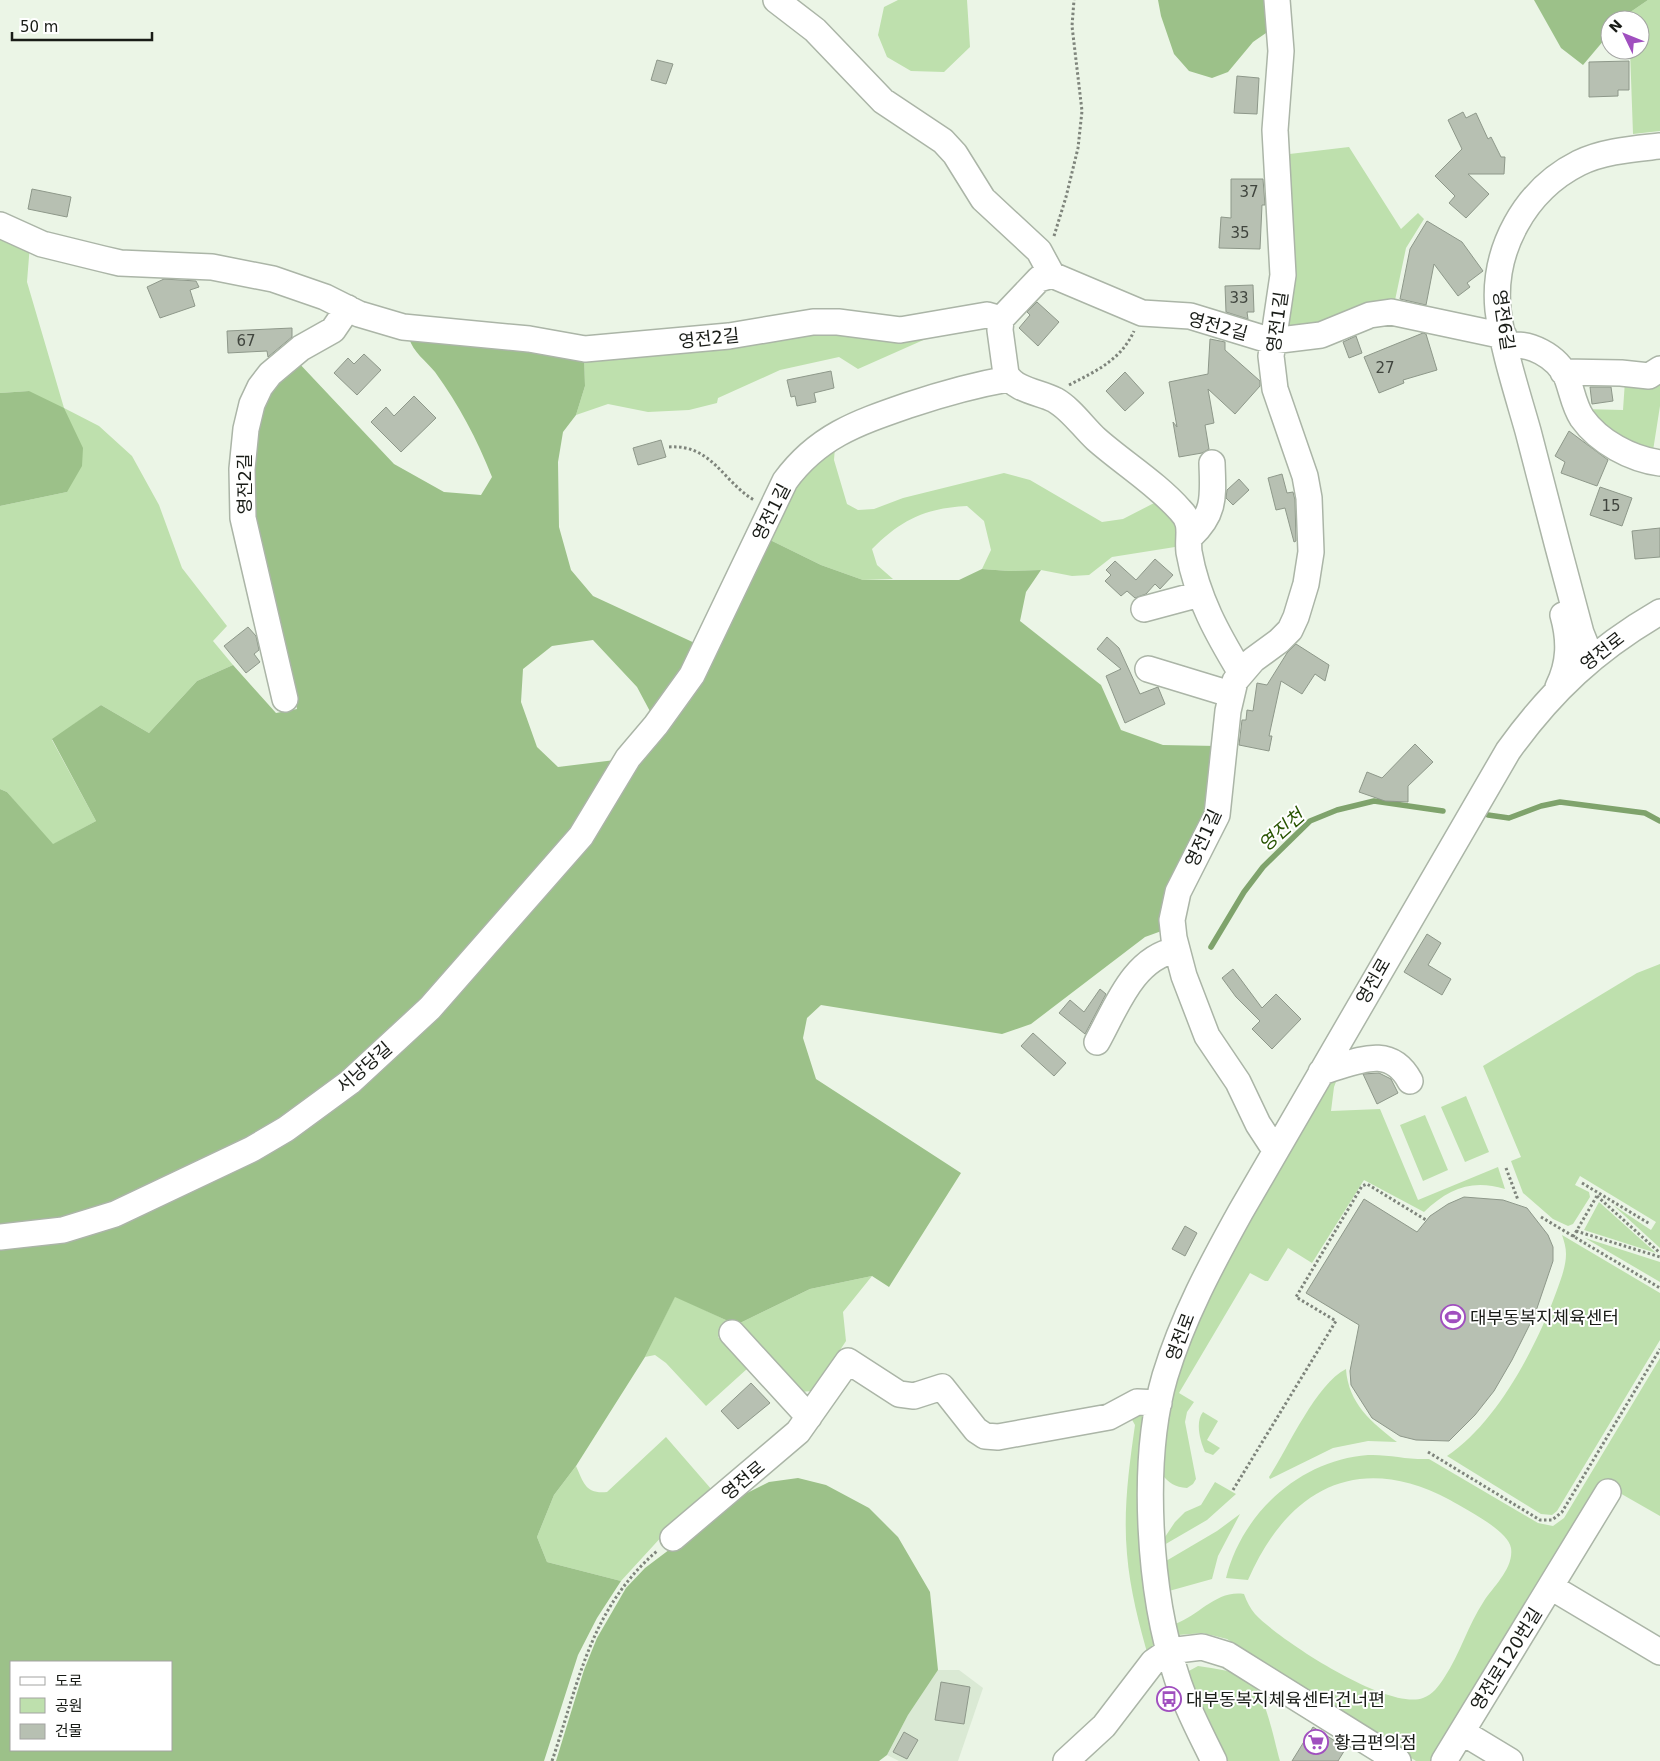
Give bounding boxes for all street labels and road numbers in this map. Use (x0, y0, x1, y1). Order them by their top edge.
street label: 영전6길 (1489, 288, 1519, 352)
street label: 영전1길 (1262, 290, 1292, 354)
street label: 영전2길 (1186, 308, 1250, 344)
street label: 영전2길 (677, 324, 741, 352)
street label: 영전2길 (234, 453, 255, 515)
street label: 영전1길 (748, 480, 794, 544)
street label: 영전로 (1576, 627, 1628, 675)
street label: 영전1길 (1181, 806, 1225, 870)
street label: 영전로 (1351, 954, 1395, 1008)
street label: 서낭당길 (332, 1037, 396, 1097)
street label: 영전로 (1161, 1310, 1199, 1364)
street label: 영전로 (717, 1456, 769, 1504)
street label: 영전로120번길 (1466, 1604, 1546, 1714)

